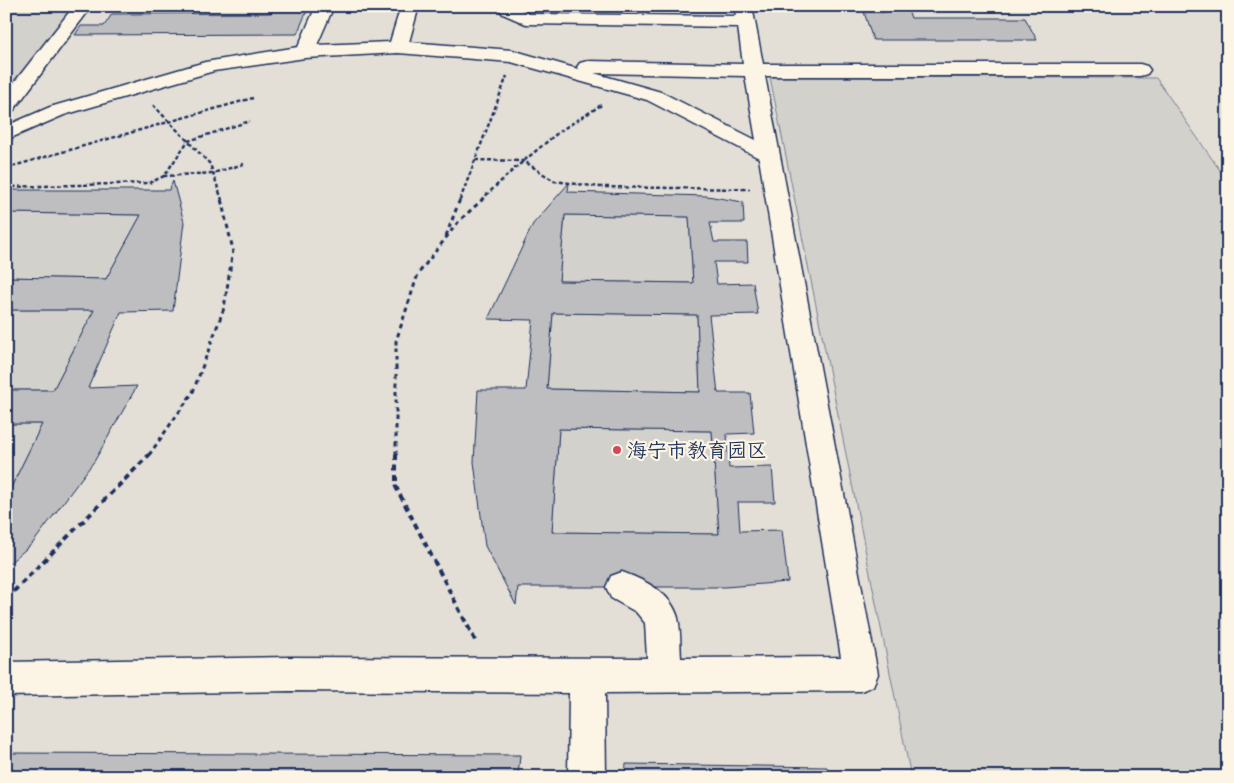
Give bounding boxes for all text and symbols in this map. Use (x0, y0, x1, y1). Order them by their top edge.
place label: 海宁市教育园区 (627, 438, 767, 467)
marker: 海宁市教育园区 (611, 444, 623, 456)

